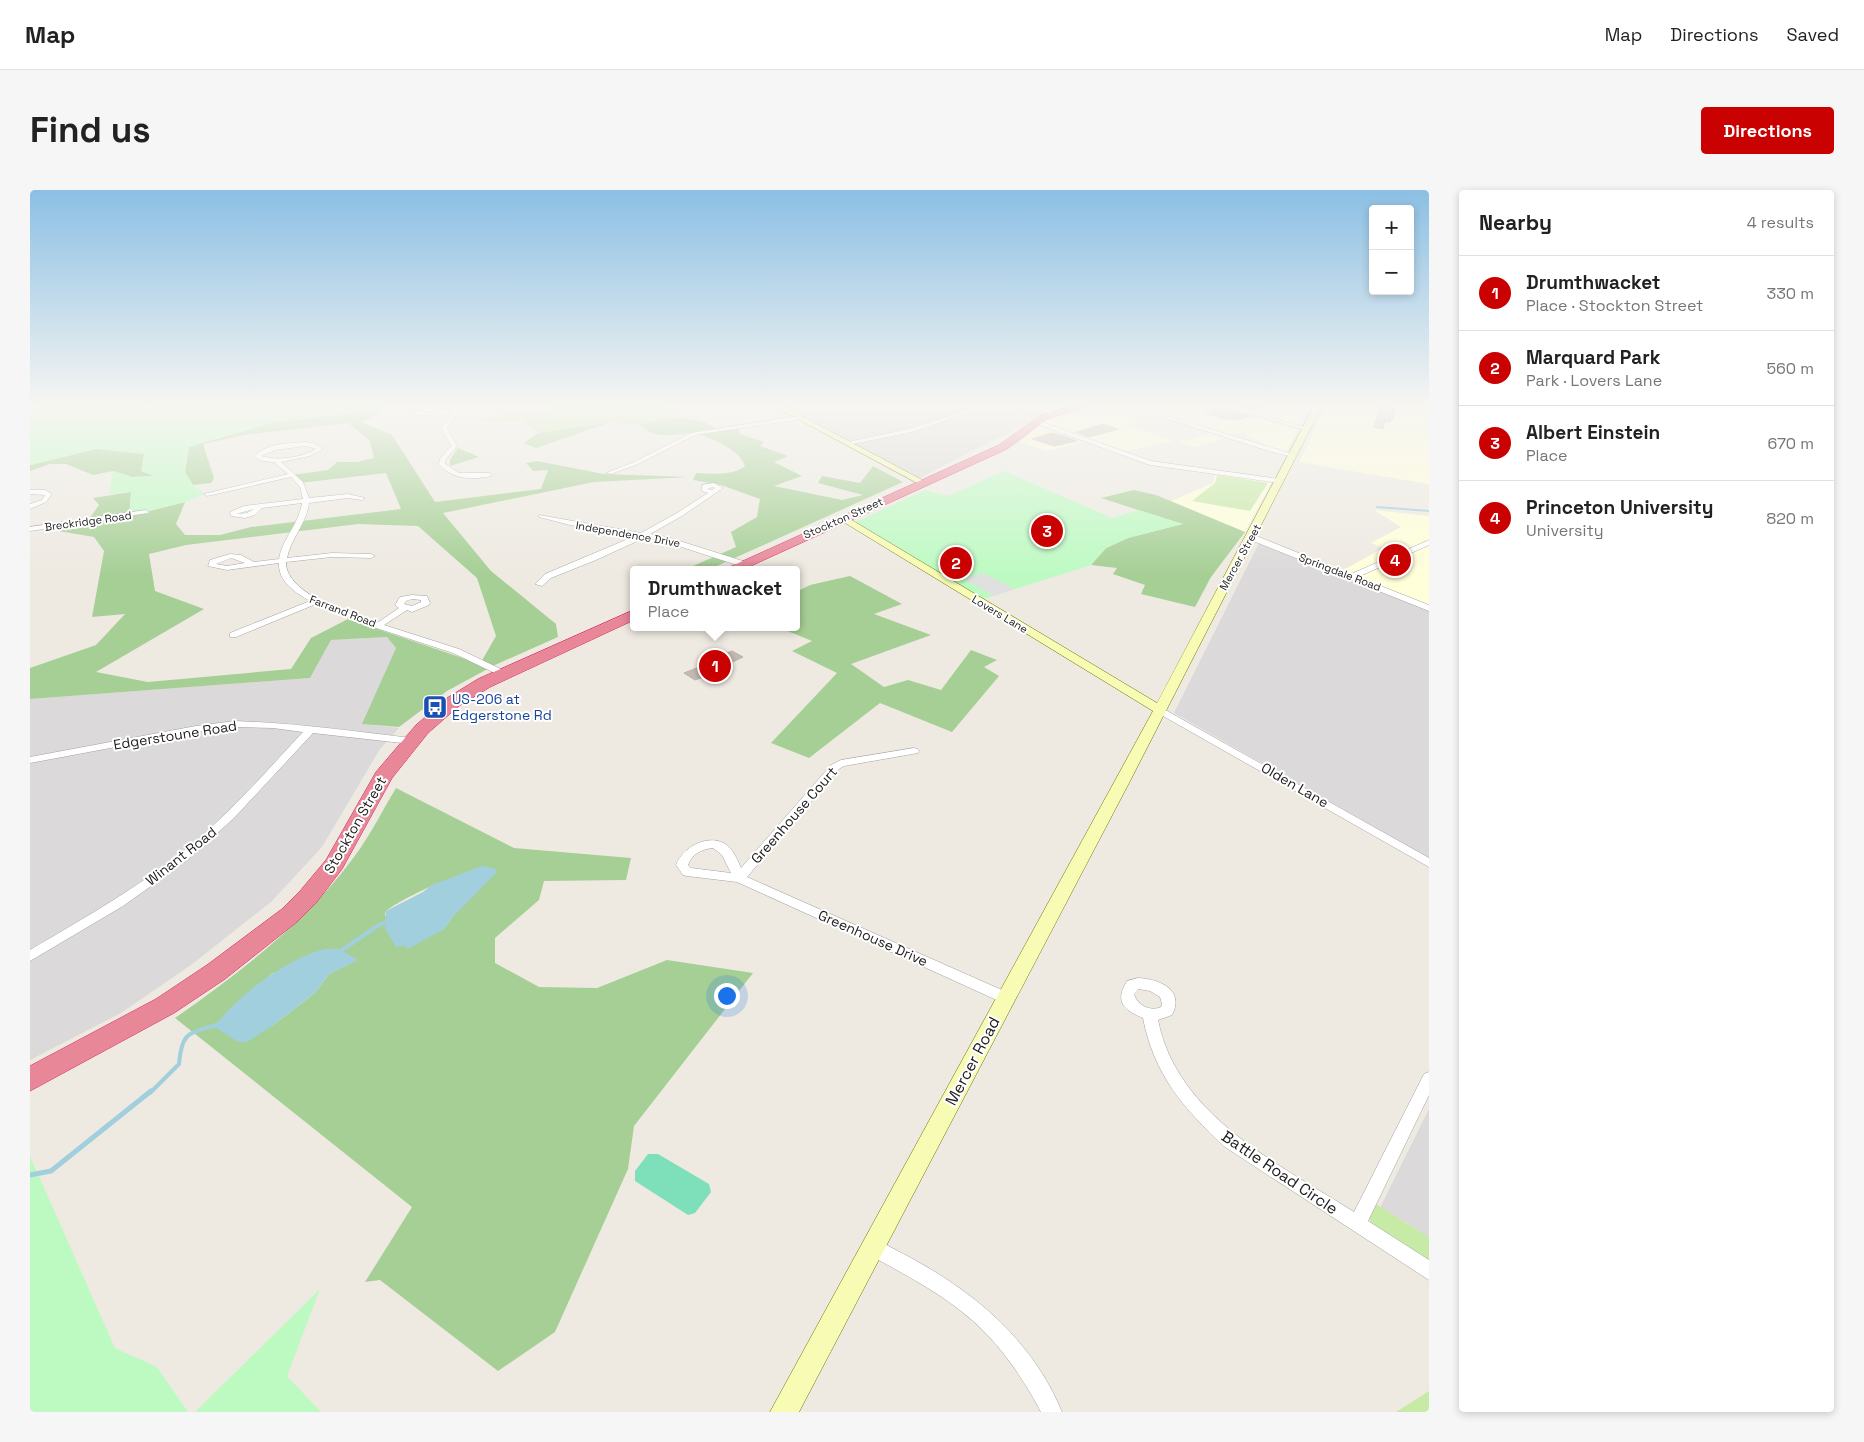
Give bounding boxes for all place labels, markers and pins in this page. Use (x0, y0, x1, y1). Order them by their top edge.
pin: 3 (1031, 512, 1063, 550)
pin: 4 (1379, 541, 1411, 579)
pin: 2 (940, 544, 972, 582)
pin: 1 (699, 647, 731, 685)
place label: US-206 at Edgerstone Rd (452, 690, 552, 724)
bus stop icon: US-206 at Edgerstone Rd (422, 694, 448, 720)

